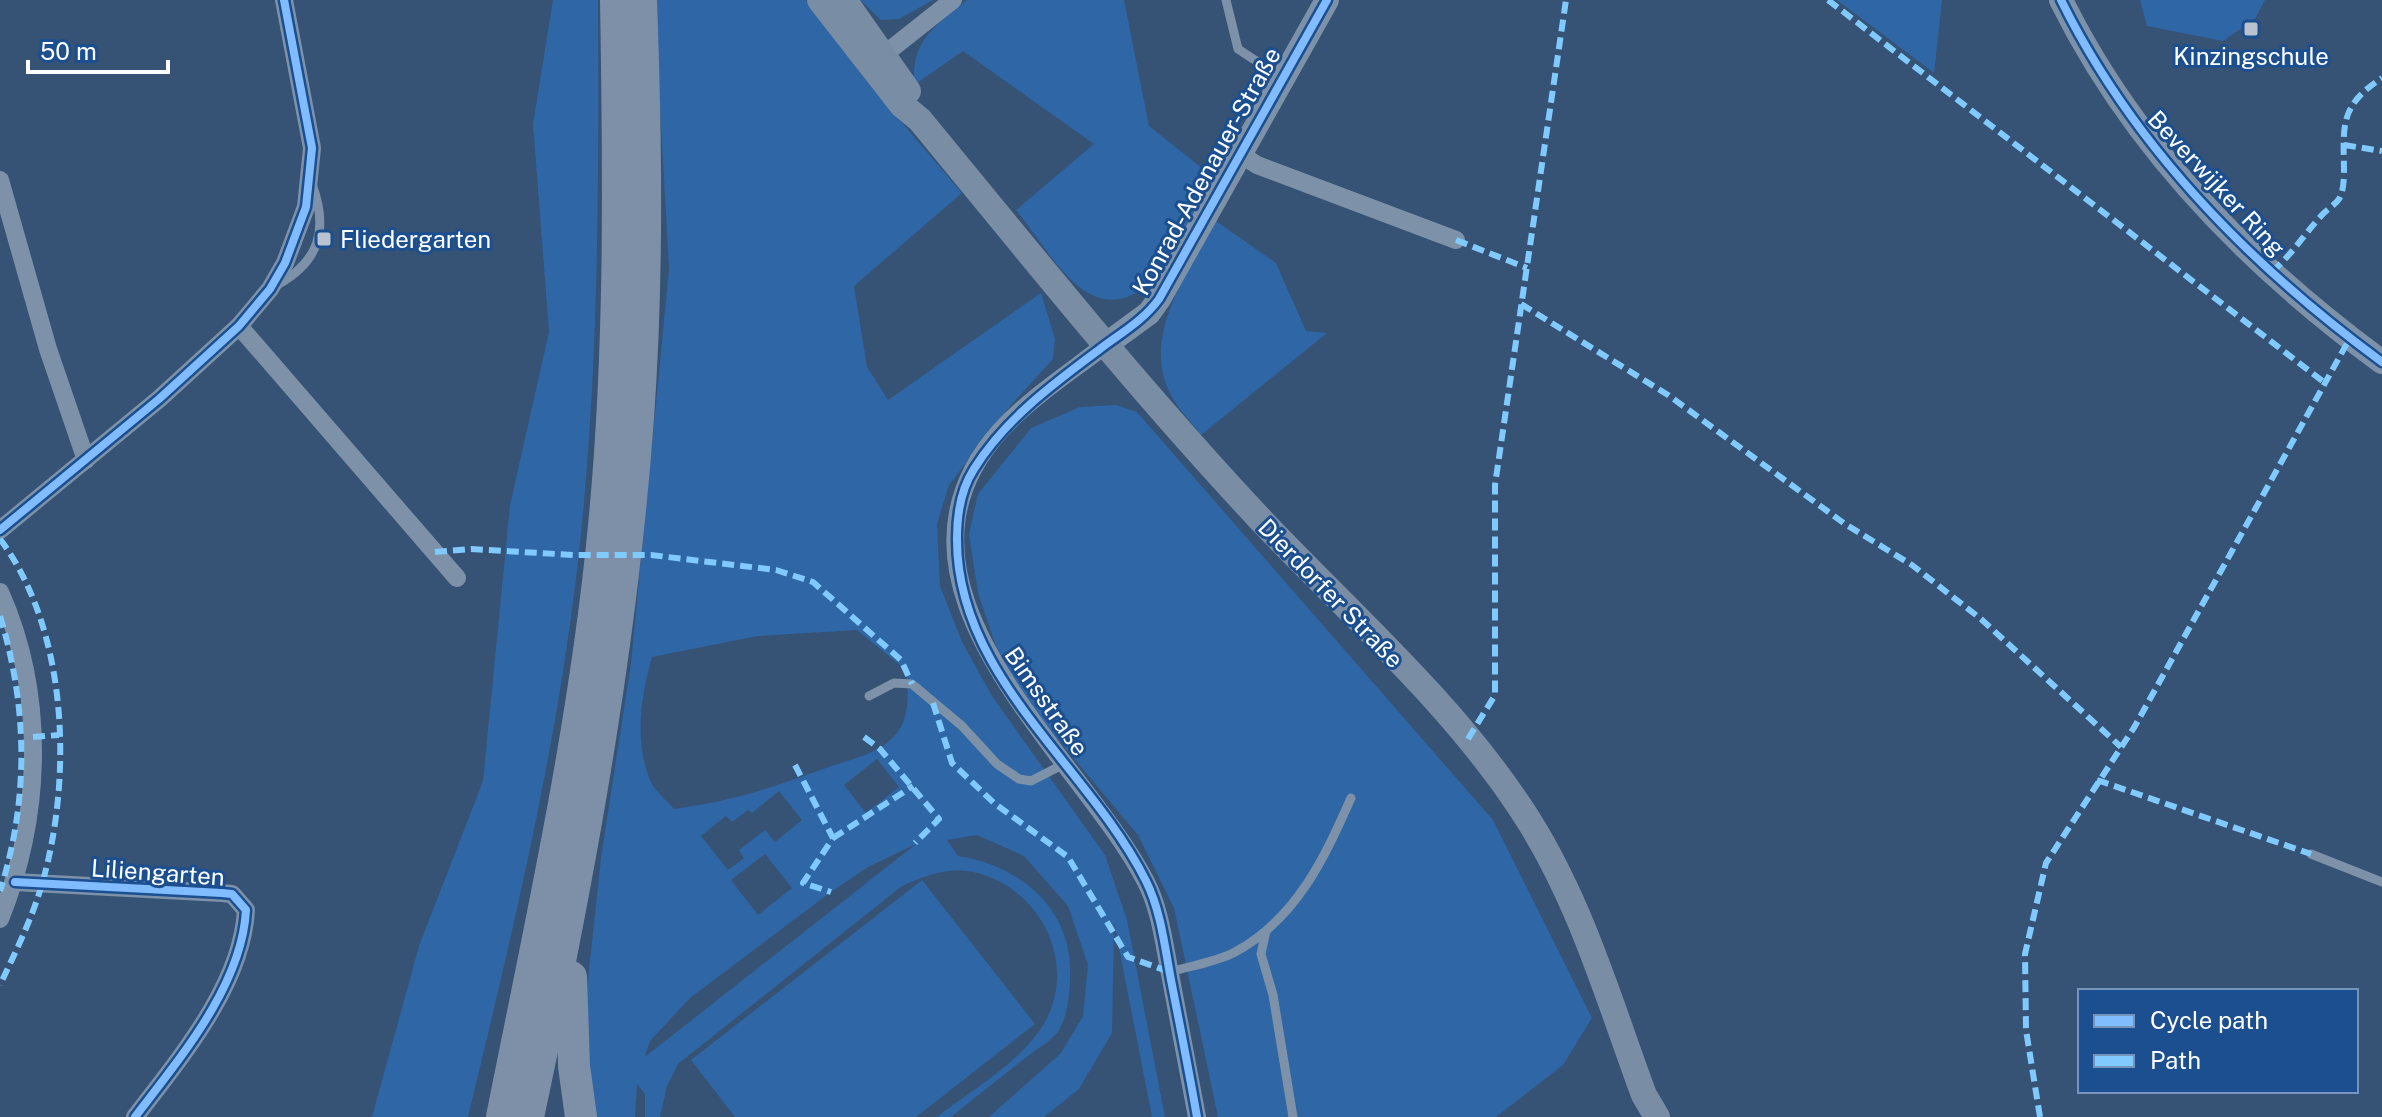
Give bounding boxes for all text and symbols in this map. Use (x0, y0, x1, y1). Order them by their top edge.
marker: Kinzingschule (2242, 20, 2260, 38)
scale bar (28, 24, 168, 74)
text: 50 m (40, 37, 97, 65)
street label: Konrad-Adenauer-Straße (1126, 42, 1286, 300)
place label: Kinzingschule (2173, 42, 2329, 70)
street label: Beverwijker Ring (2142, 105, 2292, 261)
place label: Fliedergarten (340, 225, 491, 253)
marker: Fliedergarten (315, 230, 333, 248)
street label: Dierdorfer Straße (1253, 513, 1409, 673)
street label: Bimsstraße (999, 641, 1095, 761)
street label: Liliengarten (90, 853, 226, 891)
legend (2078, 989, 2358, 1093)
text: Cycle path (2150, 1006, 2268, 1034)
text: Path (2150, 1046, 2201, 1074)

